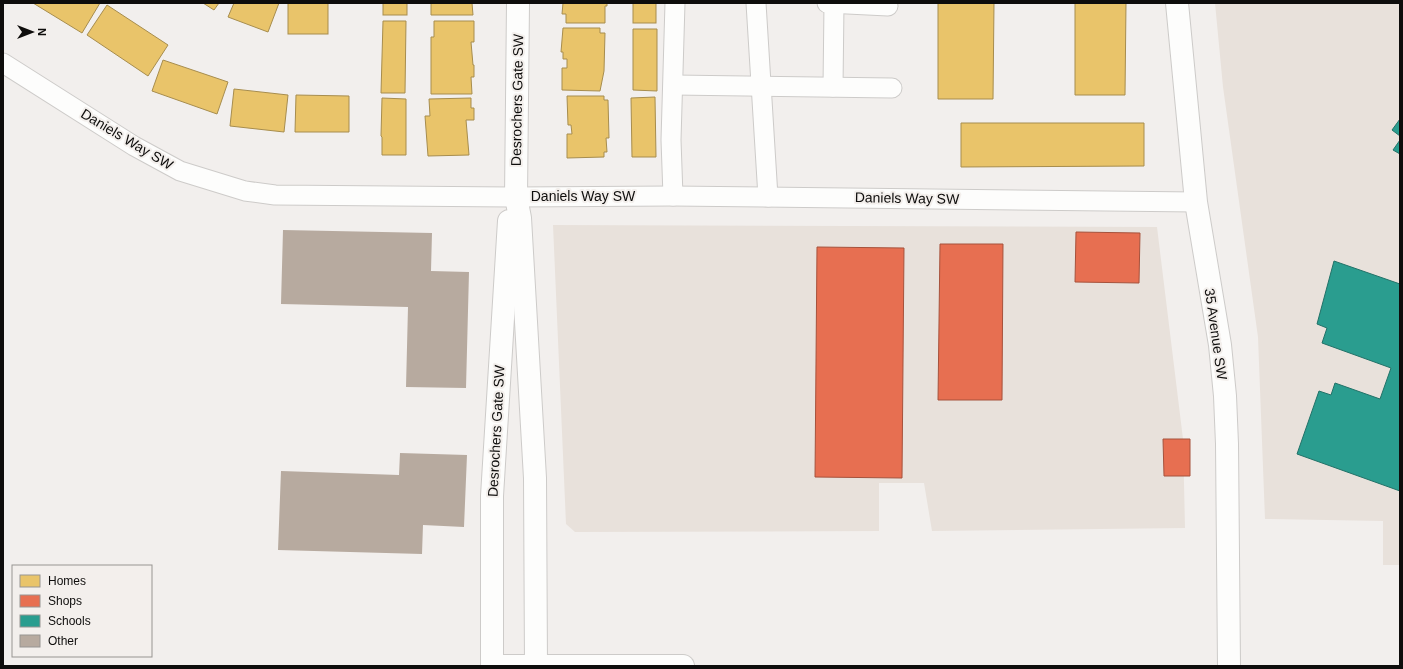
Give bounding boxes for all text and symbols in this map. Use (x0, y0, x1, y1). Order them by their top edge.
north arrow (12, 12, 52, 52)
text: N (36, 28, 48, 36)
street label: Desrochers Gate SW (508, 33, 526, 166)
street label: Daniels Way SW (78, 105, 177, 173)
street label: Daniels Way SW (531, 188, 636, 204)
street label: Daniels Way SW (855, 189, 960, 207)
street label: 35 Avenue SW (1202, 287, 1230, 382)
street label: Desrochers Gate SW (485, 364, 507, 497)
legend (12, 565, 152, 657)
text: Homes (48, 574, 86, 588)
text: Shops (48, 594, 82, 608)
text: Schools (48, 614, 91, 628)
text: Other (48, 634, 78, 648)

